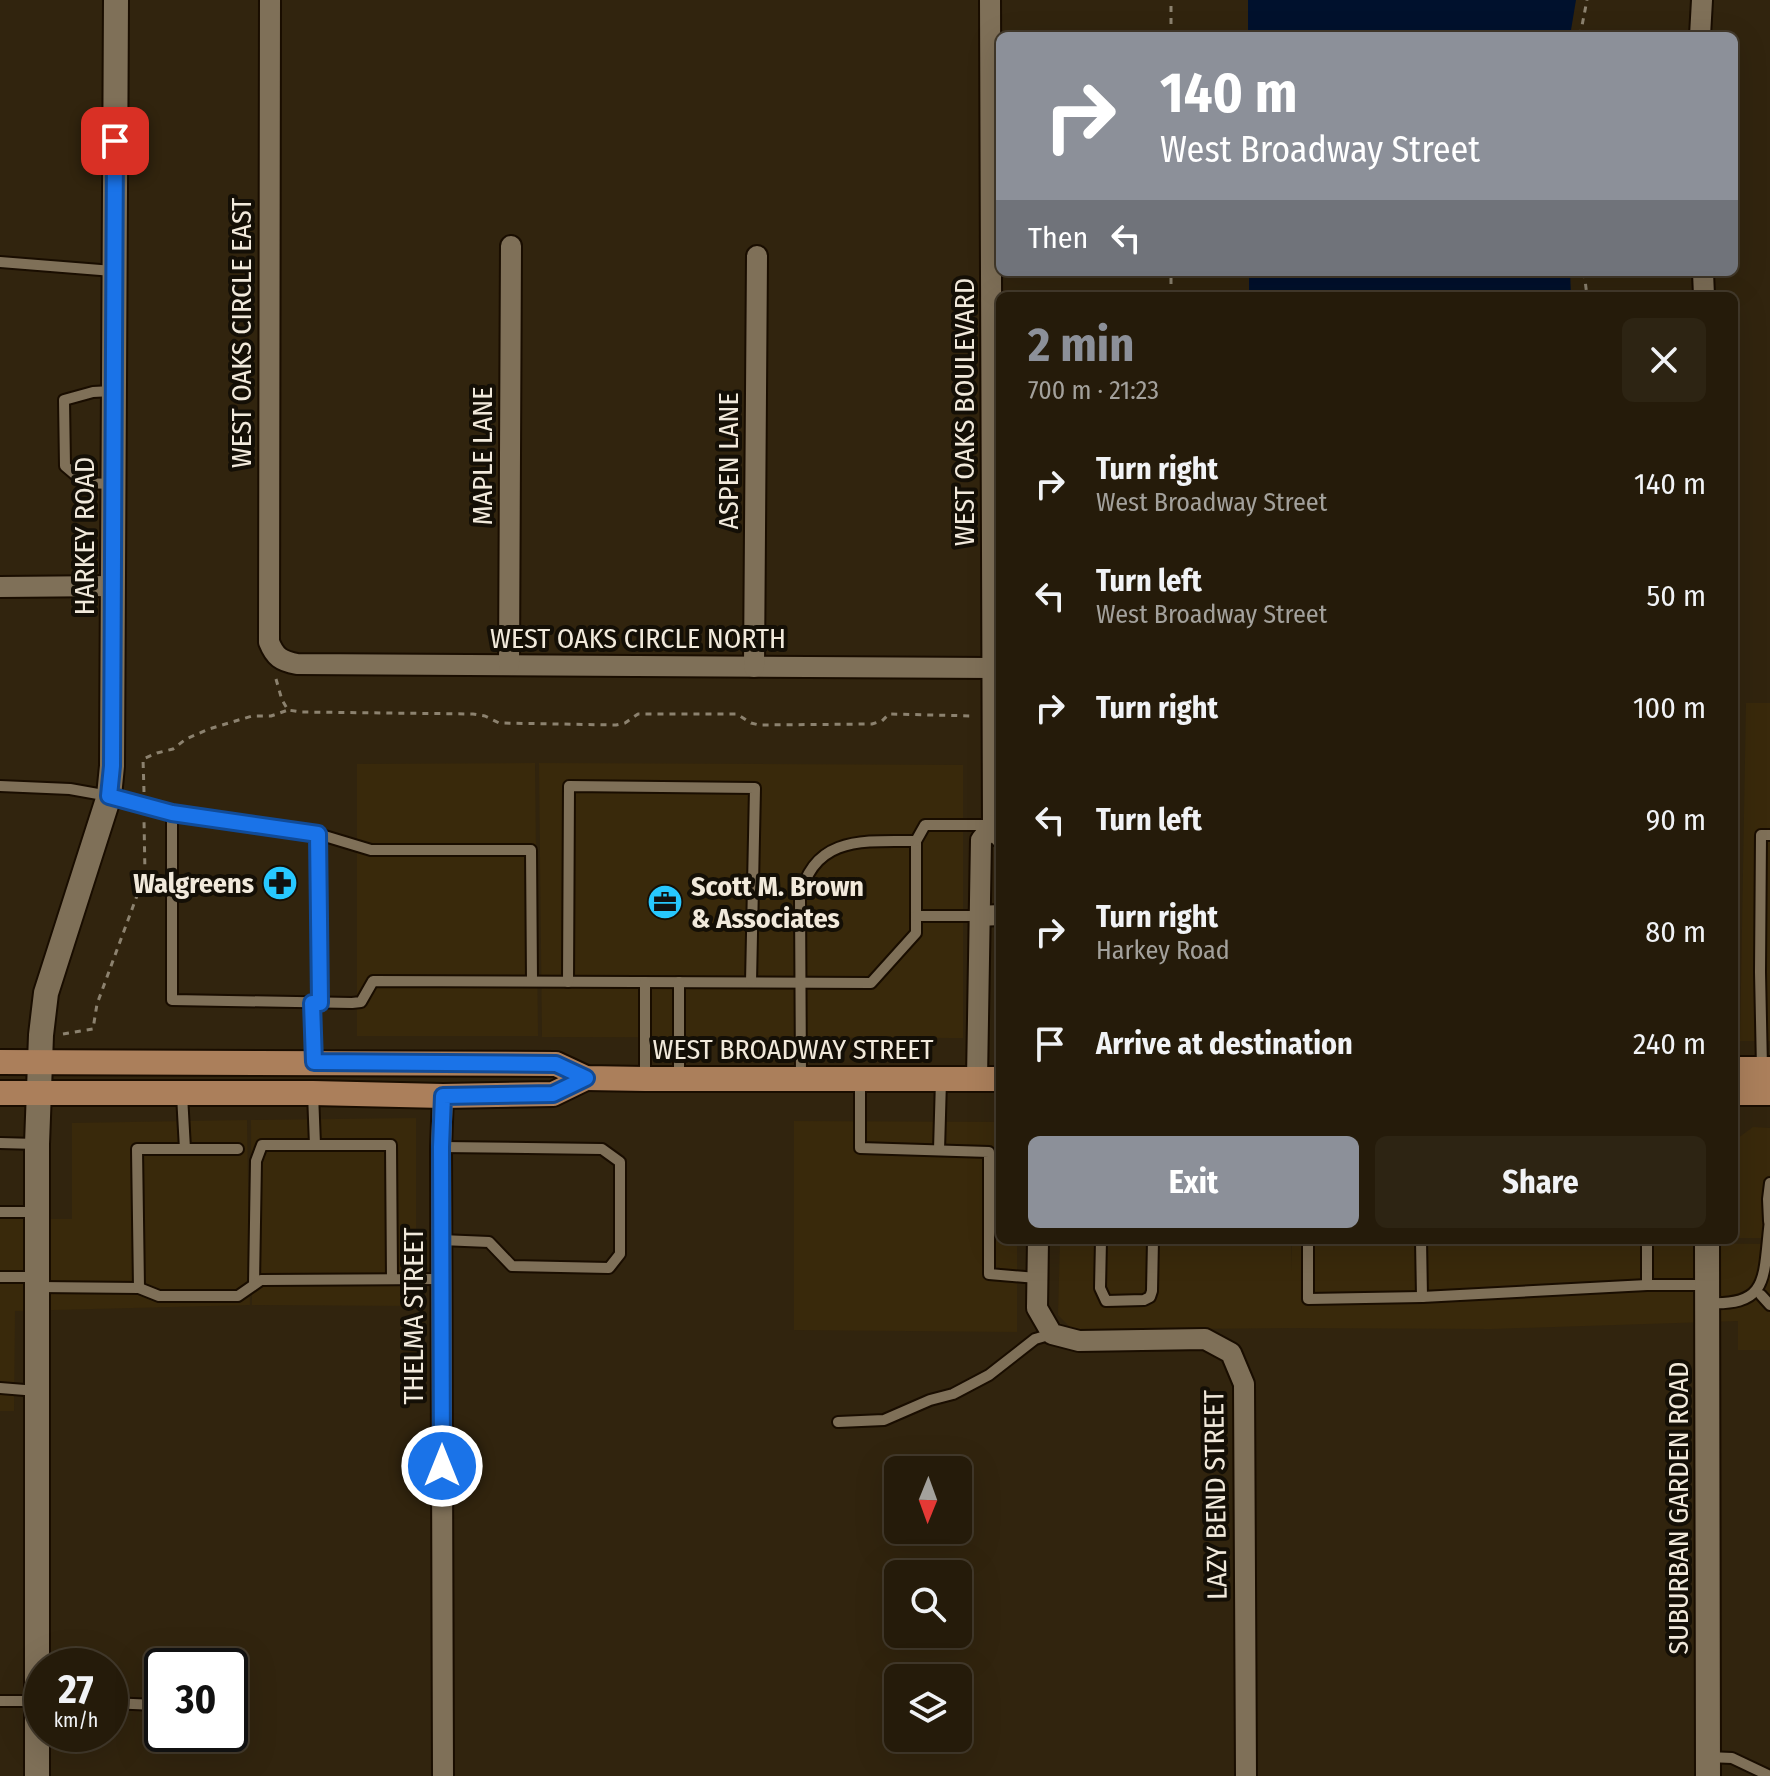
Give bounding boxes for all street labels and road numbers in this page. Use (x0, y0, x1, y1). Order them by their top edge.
street label: WEST OAKS CIRCLE EAST (225, 198, 258, 468)
street label: WEST OAKS BOULEVARD (948, 278, 981, 546)
street label: MAPLE LANE (466, 387, 499, 525)
street label: ASPEN LANE (712, 392, 745, 530)
street label: HARKEY ROAD (68, 457, 101, 615)
street label: WEST OAKS CIRCLE NORTH (490, 622, 786, 655)
street label: WEST BROADWAY STREET (653, 1033, 933, 1066)
street label: THELMA STREET (397, 1227, 430, 1405)
street label: SUBURBAN GARDEN ROAD (1662, 1361, 1695, 1655)
street label: LAZY BEND STREET (1197, 1390, 1234, 1600)

